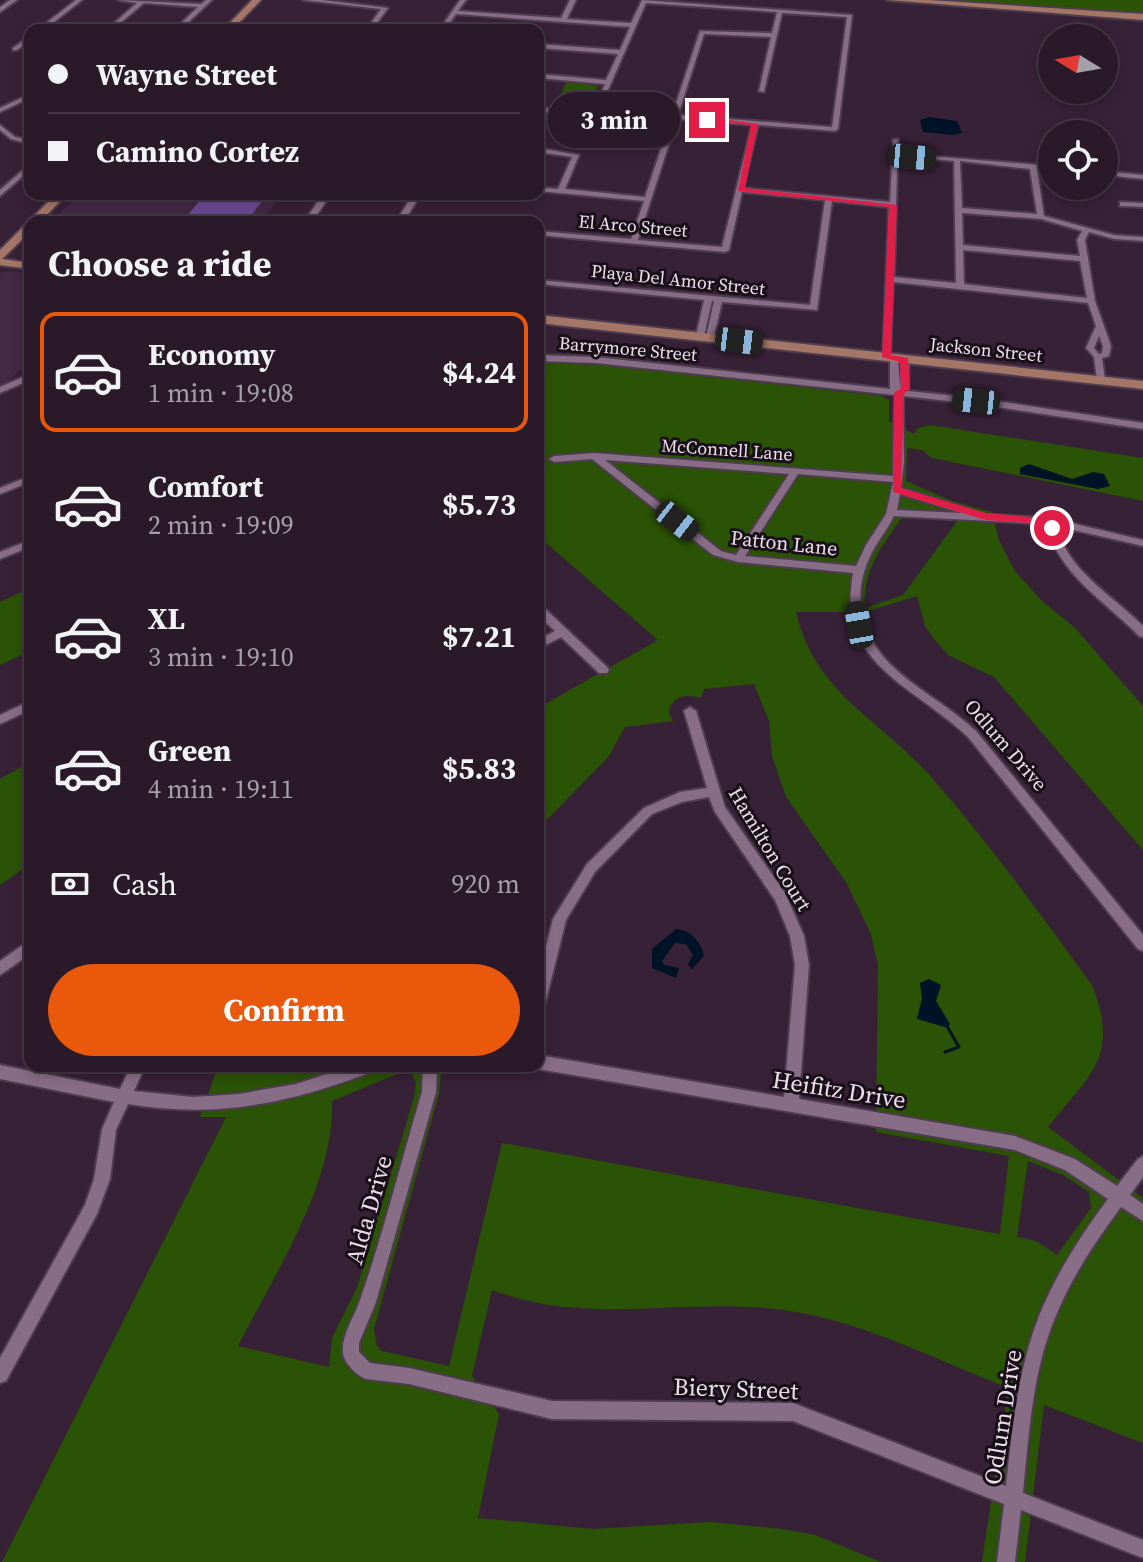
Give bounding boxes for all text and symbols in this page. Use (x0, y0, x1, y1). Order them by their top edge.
north arrow (1038, 24, 1118, 104)
map controls (1038, 24, 1118, 200)
text: Wayne Street (96, 54, 277, 95)
callout: 3 min (547, 92, 679, 148)
text: 3 min (580, 102, 648, 138)
route end (689, 102, 725, 138)
button: locate (1038, 120, 1118, 200)
text: Camino Cortez (96, 131, 299, 172)
car (887, 143, 937, 171)
street label: El Arco Street (578, 208, 689, 243)
text: Choose a ride (48, 239, 271, 288)
street label: Playa Del Amor Street (590, 258, 766, 301)
car (714, 326, 764, 356)
street label: Barrymore Street (558, 330, 698, 367)
street label: Jackson Street (928, 331, 1044, 368)
text: Economy (148, 334, 276, 375)
icon: car (52, 336, 124, 408)
text: $4.24 (442, 352, 516, 393)
text: 1 min · 19:08 (148, 375, 294, 411)
car (951, 387, 1001, 415)
street label: McConnell Lane (661, 432, 794, 467)
text: Comfort (148, 466, 263, 507)
icon: car (52, 468, 124, 540)
text: $5.73 (442, 484, 516, 525)
car (651, 497, 703, 545)
text: 2 min · 19:09 (148, 507, 294, 543)
route start (1034, 510, 1070, 546)
street label: Patton Lane (729, 523, 839, 563)
text: XL (148, 598, 185, 639)
car (843, 599, 875, 651)
icon: car (52, 600, 124, 672)
text: $7.21 (442, 616, 516, 657)
text: 3 min · 19:10 (148, 639, 294, 675)
street label: Odlum Drive (958, 693, 1054, 797)
text: Green (148, 730, 231, 771)
icon: car (52, 732, 124, 804)
text: $5.83 (442, 748, 516, 789)
text: 4 min · 19:11 (148, 771, 294, 807)
street label: Hamilton Court (722, 782, 818, 917)
icon: cash (48, 862, 92, 906)
text: Cash (112, 864, 177, 905)
text: 920 m (452, 866, 520, 902)
button: Confirm (48, 964, 520, 1056)
street label: Heifitz Drive (770, 1063, 908, 1116)
street label: Alda Drive (337, 1151, 400, 1268)
street label: Odlum Drive (976, 1347, 1029, 1487)
street label: Biery Street (673, 1370, 799, 1407)

